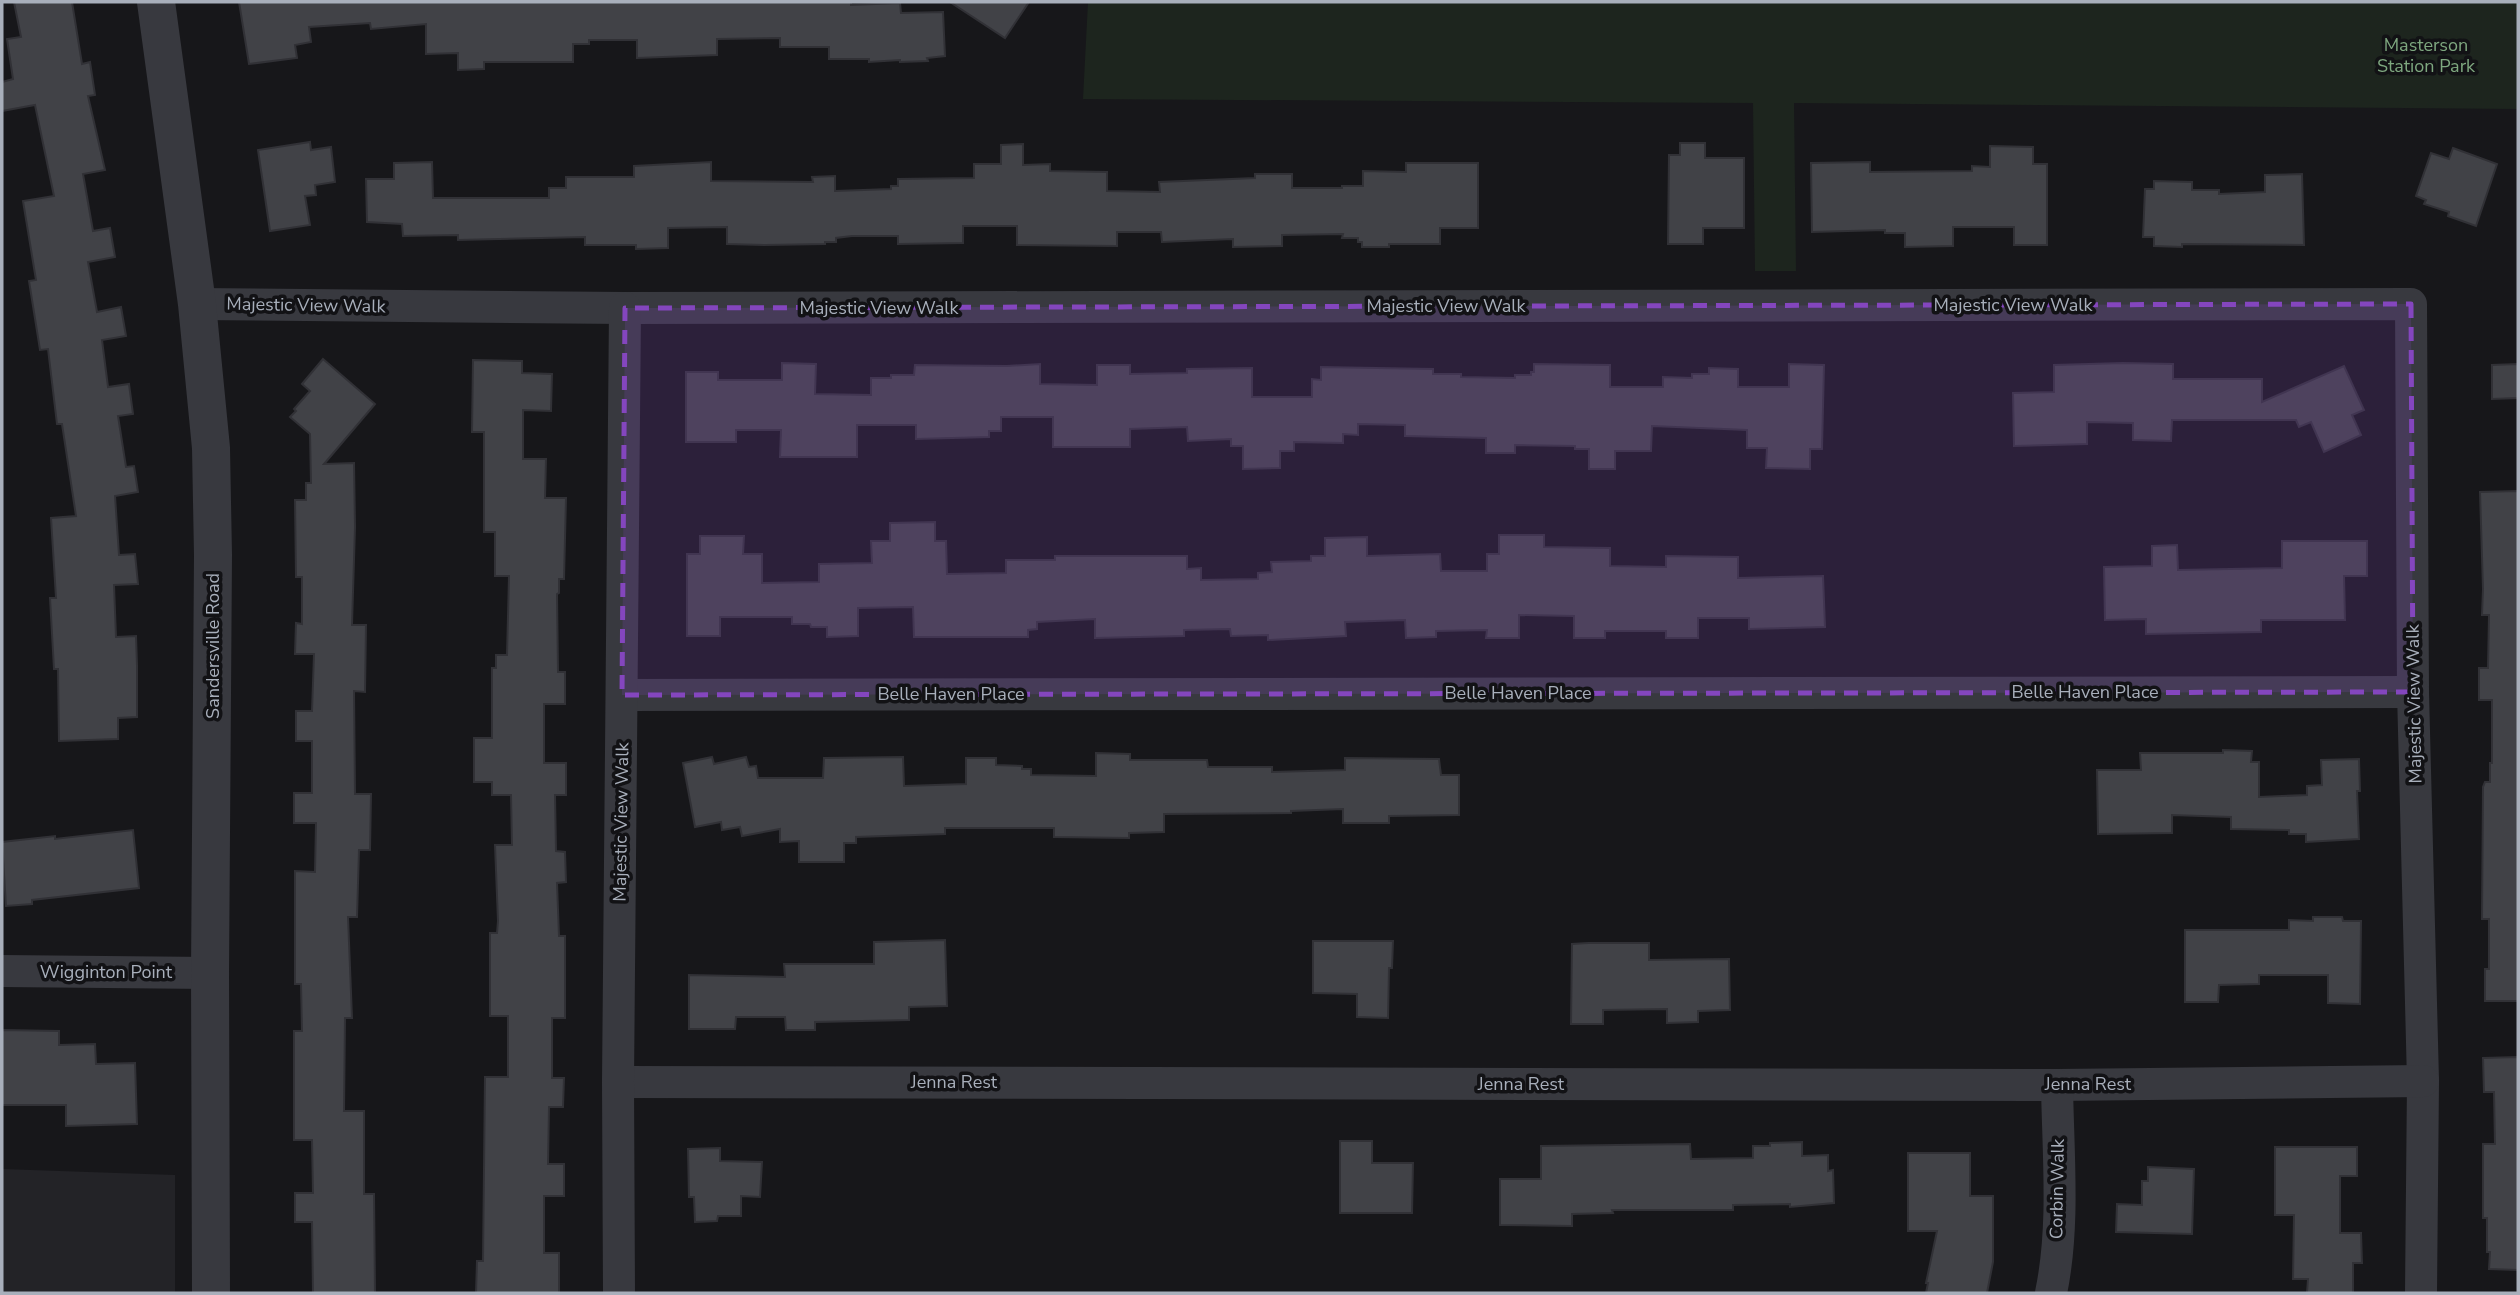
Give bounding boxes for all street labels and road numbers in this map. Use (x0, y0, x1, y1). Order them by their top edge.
street label: Majestic View Walk (226, 292, 387, 318)
street label: Majestic View Walk (1933, 293, 2094, 317)
street label: Majestic View Walk (1366, 294, 1527, 318)
street label: Majestic View Walk (799, 296, 960, 320)
street label: Sandersville Road (201, 573, 225, 719)
street label: Majestic View Walk (2401, 623, 2427, 784)
street label: Belle Haven Place (2011, 680, 2159, 704)
street label: Belle Haven Place (1444, 681, 1592, 705)
street label: Belle Haven Place (877, 682, 1025, 706)
street label: Majestic View Walk (608, 741, 634, 902)
street label: Wigginton Point (40, 960, 173, 984)
street label: Jenna Rest (910, 1070, 998, 1094)
street label: Jenna Rest (1477, 1072, 1565, 1096)
street label: Jenna Rest (2044, 1072, 2132, 1096)
street label: Corbin Walk (2044, 1138, 2070, 1239)

